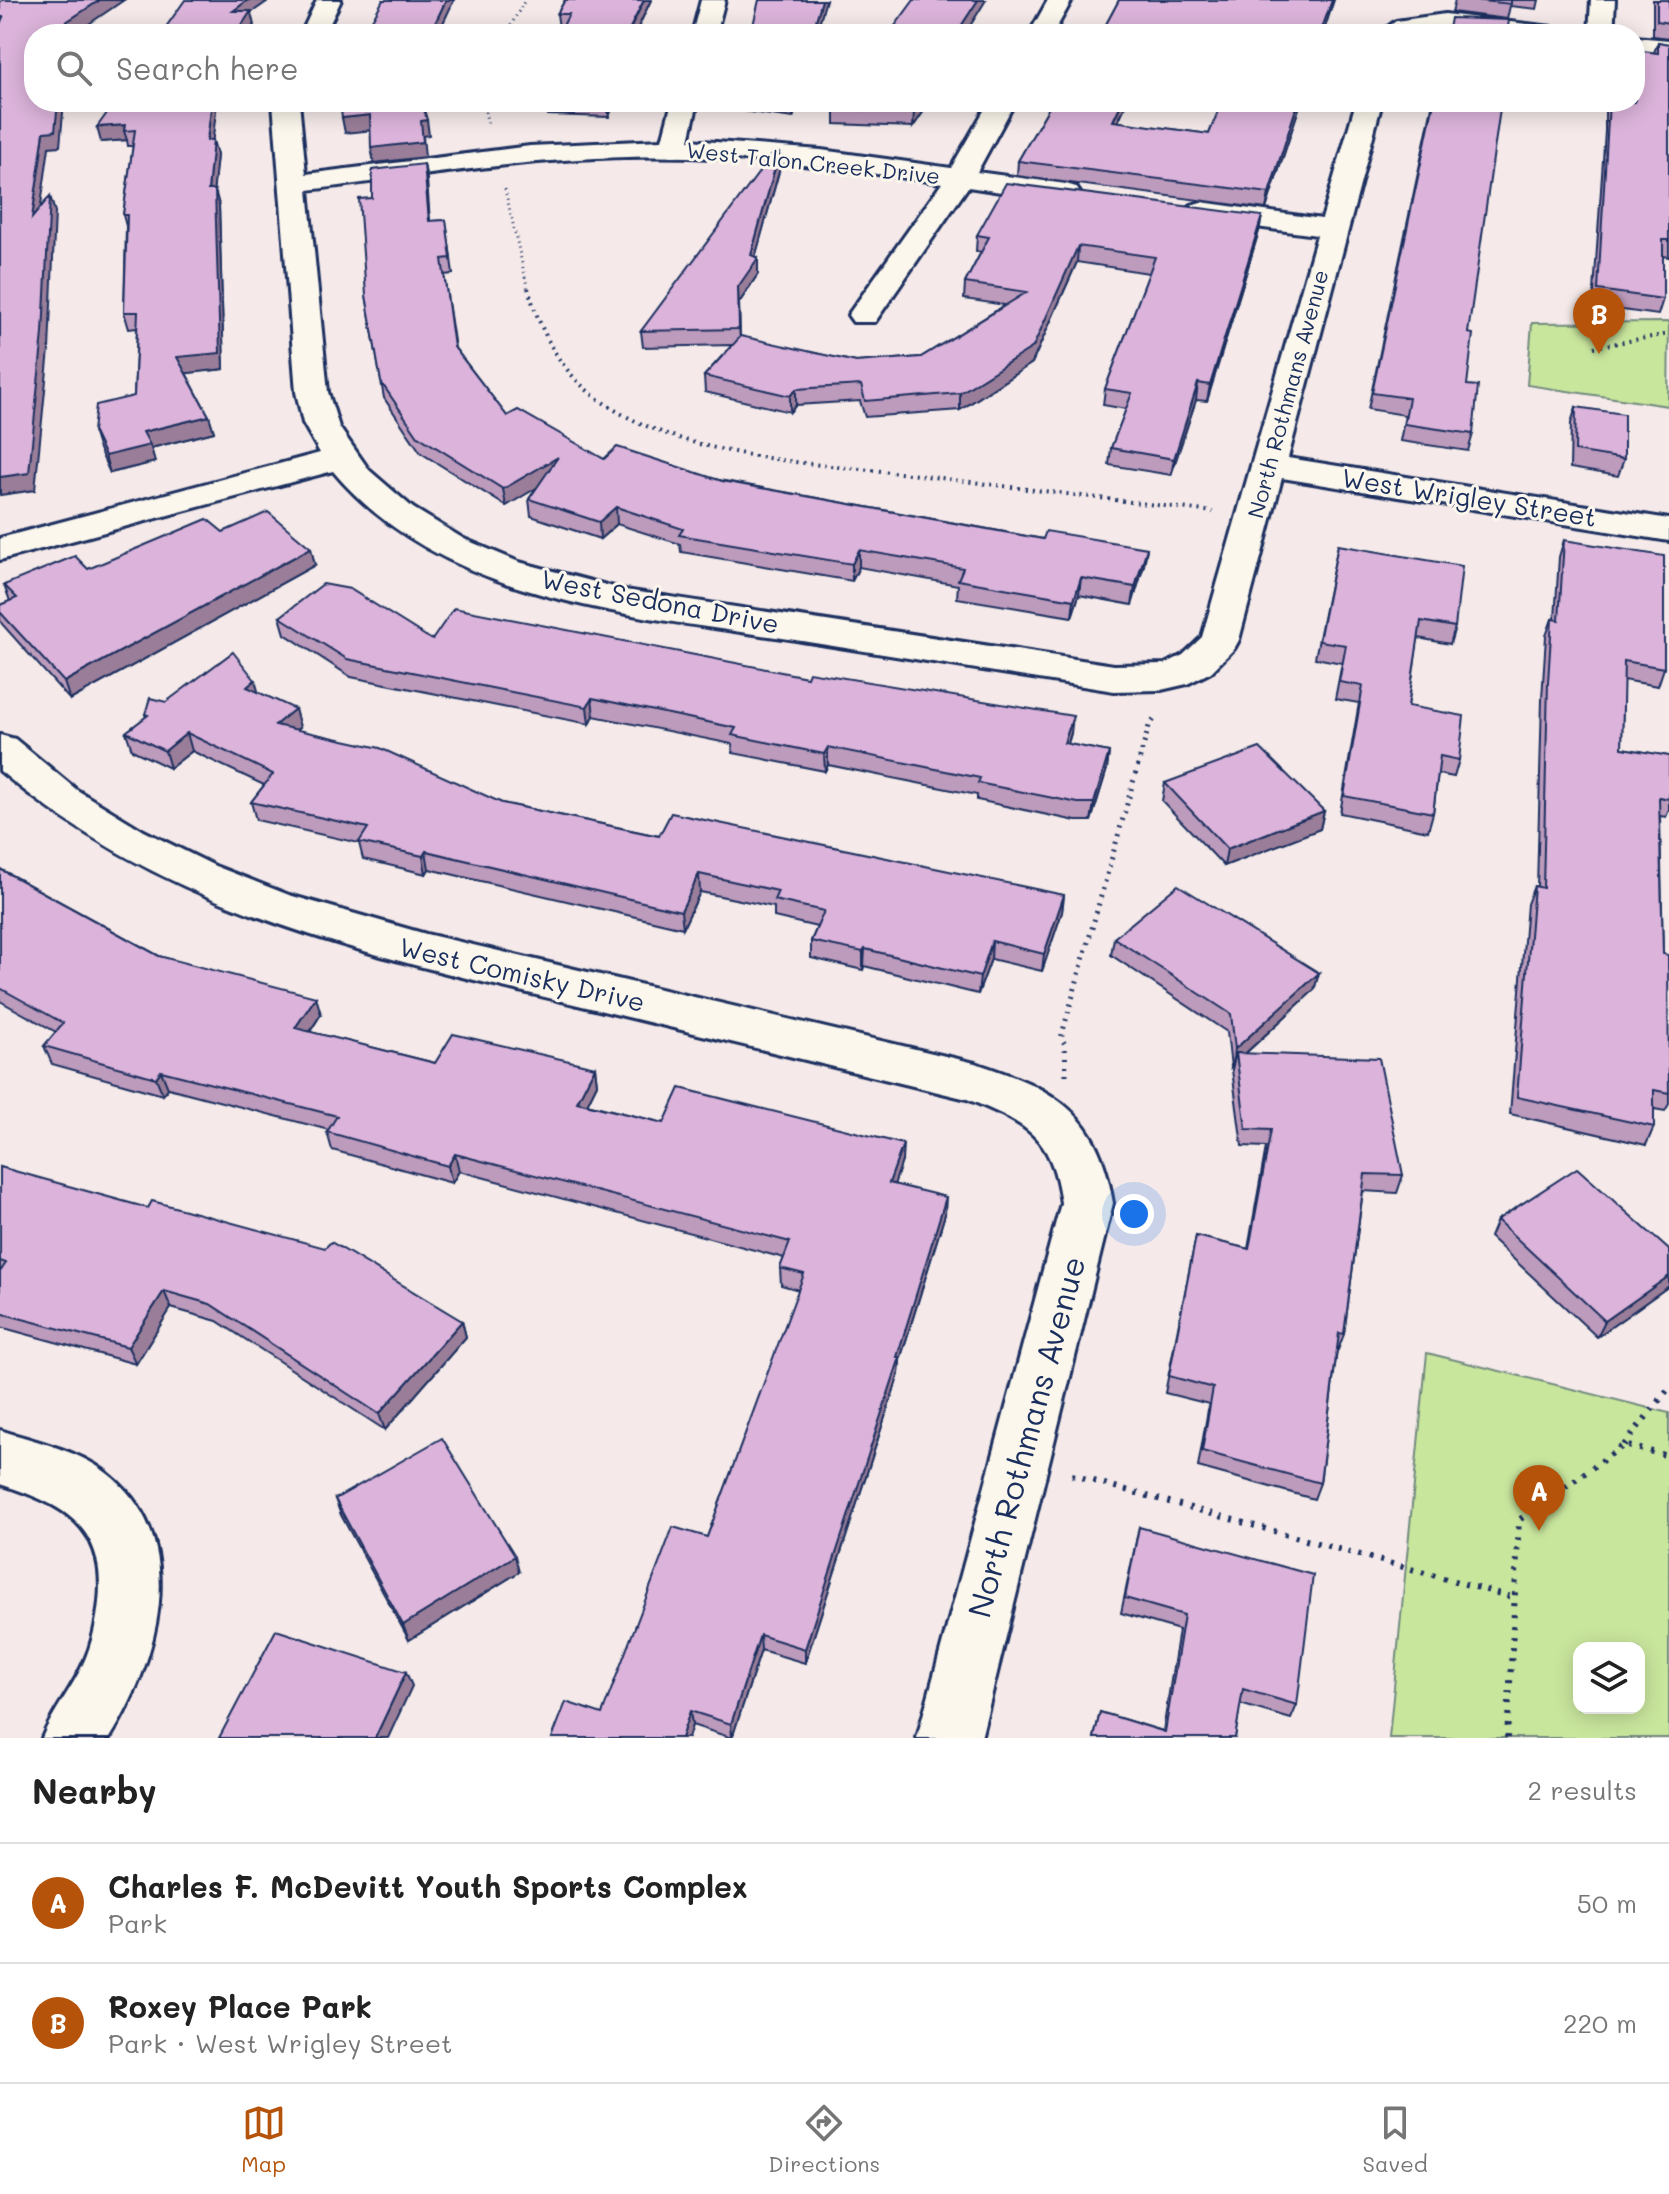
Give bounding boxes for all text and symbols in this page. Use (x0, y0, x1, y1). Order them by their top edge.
search box (24, 24, 1645, 112)
icon: search (52, 46, 96, 90)
text: Search here (116, 48, 299, 88)
street label: West Talon Creek Drive (685, 135, 941, 190)
street label: North Rothmans Avenue (1240, 266, 1335, 521)
pin: B (1573, 288, 1625, 354)
street label: West Wrigley Street (1339, 460, 1599, 534)
street label: West Sedona Drive (538, 561, 782, 641)
street label: West Comisky Drive (396, 929, 648, 1019)
your location (1114, 1194, 1154, 1234)
street label: North Rothmans Avenue (957, 1251, 1094, 1622)
pin: A (1513, 1465, 1565, 1531)
map controls (1573, 1642, 1645, 1714)
button: layers (1573, 1642, 1645, 1714)
text: Nearby (32, 1768, 157, 1813)
text: 2 results (1528, 1773, 1637, 1807)
text: Charles F. McDevitt Youth Sports Complex (108, 1866, 748, 1906)
text: A (49, 1886, 67, 1920)
text: 50 m (1577, 1886, 1637, 1920)
text: Park (108, 1906, 167, 1940)
text: Roxey Place Park (108, 1986, 372, 2026)
text: B (49, 2006, 67, 2040)
text: 220 m (1563, 2006, 1637, 2040)
text: Park · West Wrigley Street (108, 2026, 452, 2060)
tab: Map (241, 2101, 286, 2178)
tab: Directions (768, 2101, 880, 2178)
tab: Saved (1363, 2101, 1428, 2178)

